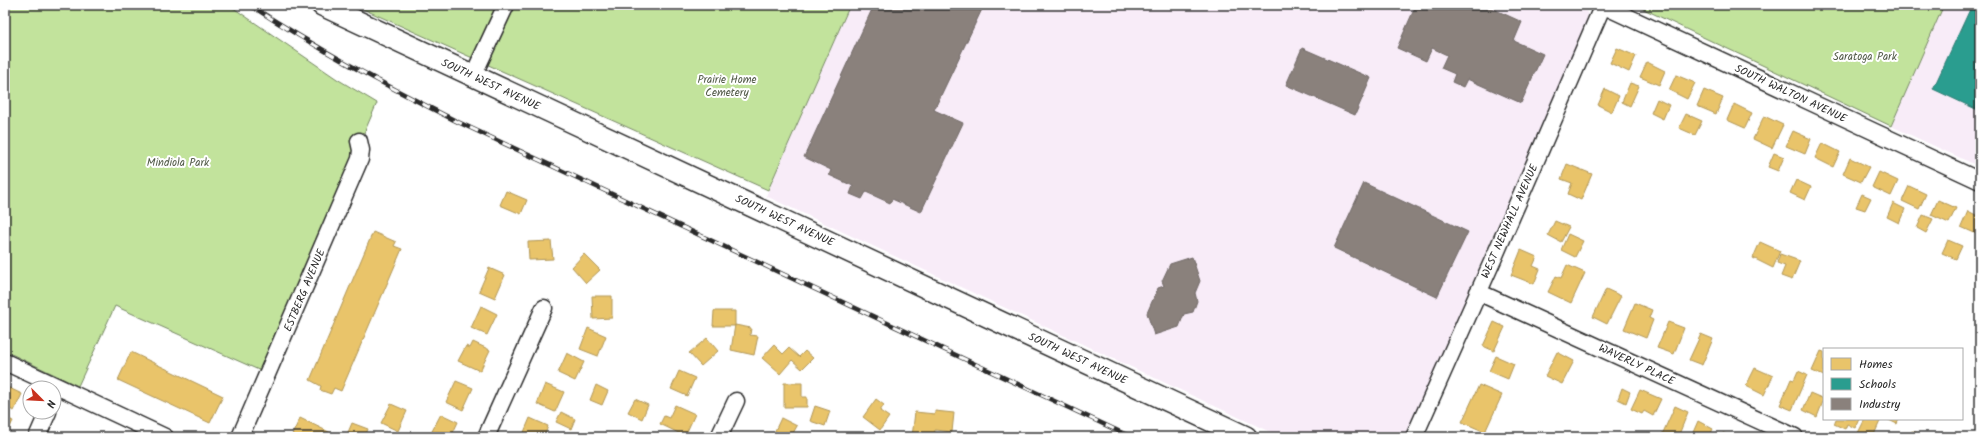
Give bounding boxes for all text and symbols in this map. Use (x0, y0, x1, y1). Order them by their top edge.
park label: Saratoga Park (1833, 48, 1898, 66)
street label: SOUTH WEST AVENUE (438, 54, 544, 116)
street label: SOUTH WALTON AVENUE (1731, 60, 1850, 128)
park label: Prairie Home Cemetery (697, 71, 757, 102)
park label: Mindiola Park (147, 154, 210, 172)
street label: WEST NEWHALL AVENUE (1477, 161, 1543, 282)
street label: SOUTH WEST AVENUE (732, 190, 838, 252)
street label: ESTBERG AVENUE (279, 246, 331, 335)
street label: SOUTH WEST AVENUE (1025, 328, 1131, 390)
street label: WAVERLY PLACE (1595, 339, 1678, 391)
legend (1823, 348, 1963, 420)
text: Homes (1859, 355, 1893, 374)
text: Schools (1859, 375, 1896, 394)
north arrow (22, 380, 62, 420)
text: Industry (1859, 395, 1901, 414)
text: N (41, 397, 60, 411)

